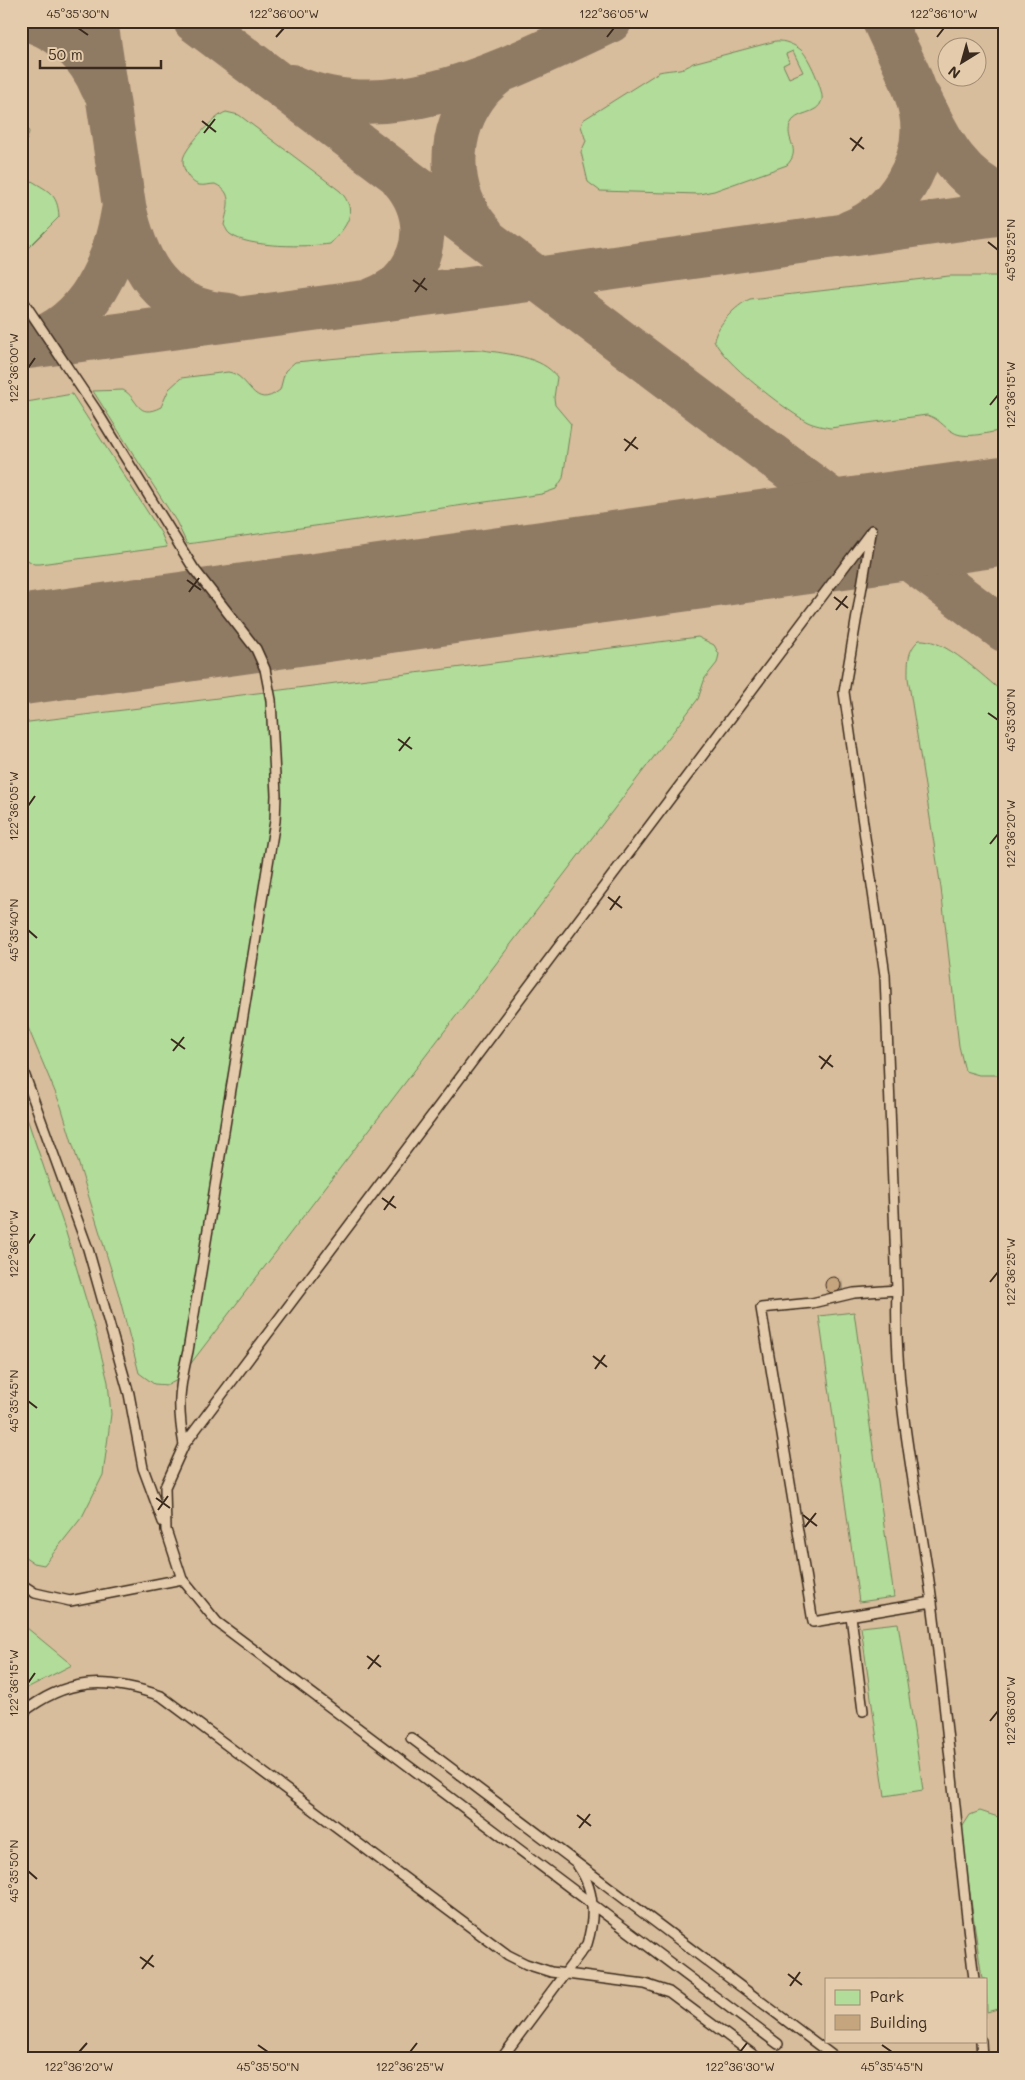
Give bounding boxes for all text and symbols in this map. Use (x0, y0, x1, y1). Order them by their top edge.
text: 45°35'30"N (47, 5, 109, 21)
text: 122°36'00"W (249, 5, 319, 21)
text: 122°36'05"W (579, 5, 649, 21)
text: 122°36'10"W (910, 5, 978, 21)
scale bar (40, 38, 161, 70)
north arrow (938, 38, 988, 88)
text: 50 m (48, 44, 83, 64)
text: N (944, 62, 964, 84)
text: 45°35'25"N (1002, 219, 1018, 281)
text: 122°36'00"W (5, 333, 21, 403)
text: 122°36'15"W (1002, 361, 1018, 429)
text: 45°35'30"N (1002, 689, 1018, 751)
text: 122°36'05"W (5, 771, 21, 841)
text: 122°36'20"W (1002, 799, 1018, 869)
text: 45°35'40"N (5, 899, 21, 961)
text: 122°36'10"W (5, 1210, 21, 1278)
text: 122°36'25"W (1002, 1238, 1018, 1306)
text: 45°35'45"N (5, 1370, 21, 1432)
text: 122°36'15"W (5, 1649, 21, 1717)
text: 122°36'30"W (1002, 1676, 1018, 1746)
text: 45°35'50"N (5, 1840, 21, 1902)
legend (825, 1978, 988, 2042)
text: Park (870, 1986, 904, 2006)
text: Building (870, 2012, 927, 2032)
text: 122°36'20"W (44, 2058, 114, 2074)
text: 45°35'50"N (237, 2058, 299, 2074)
text: 122°36'25"W (376, 2058, 444, 2074)
text: 122°36'30"W (705, 2058, 775, 2074)
text: 45°35'45"N (861, 2058, 923, 2074)

